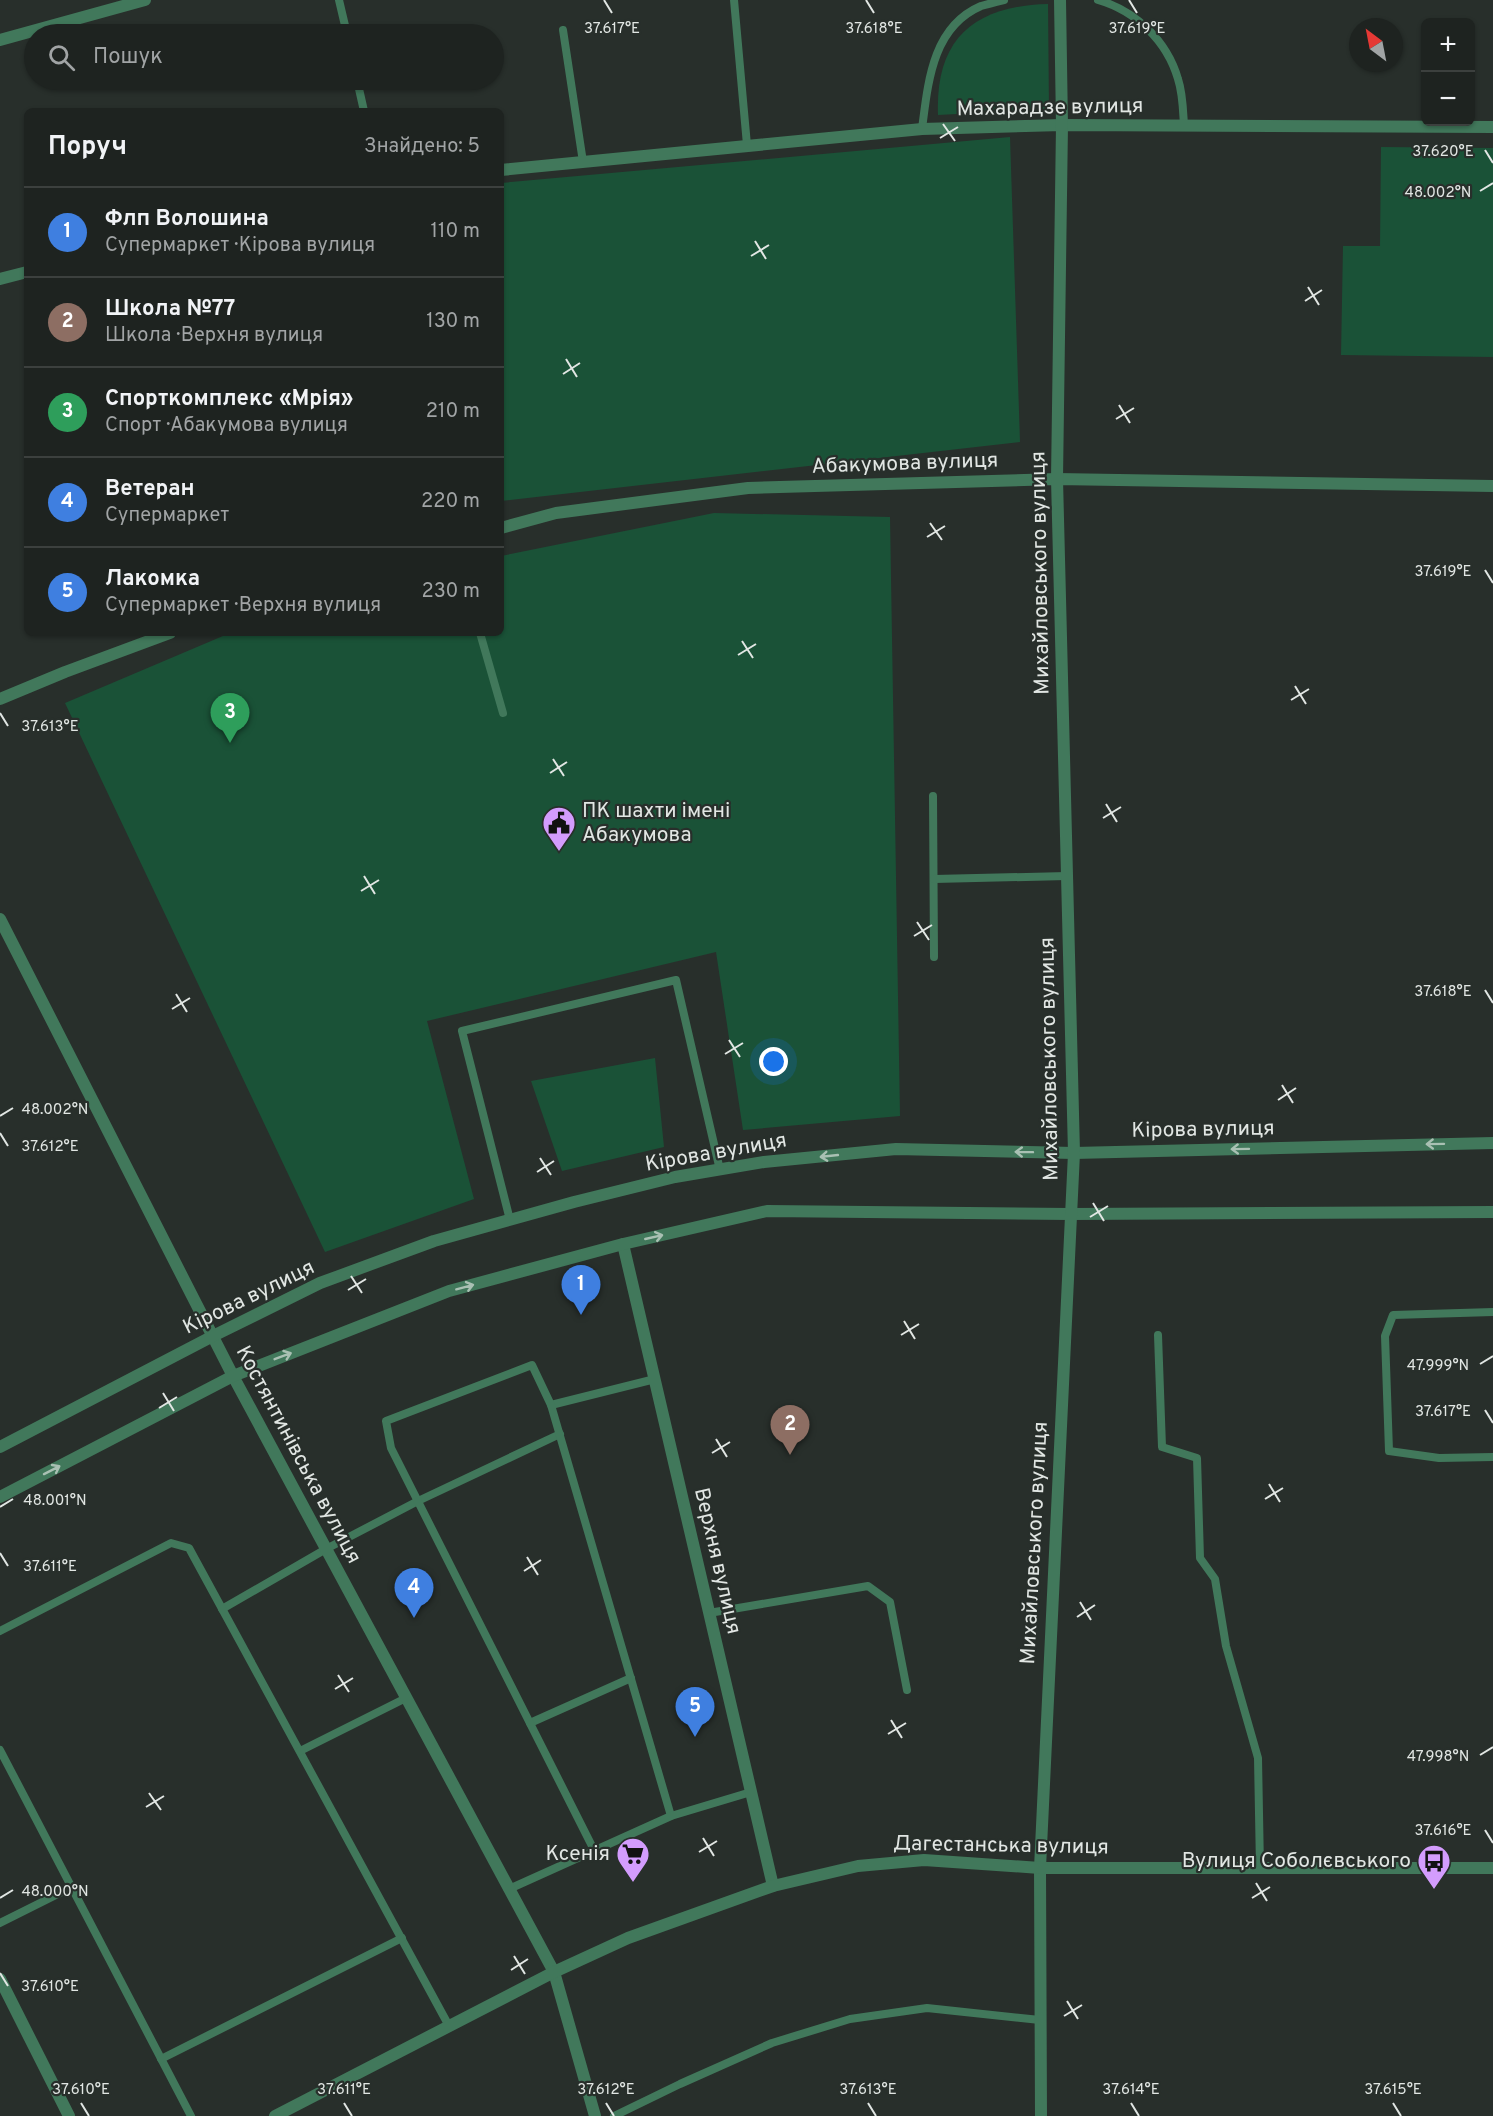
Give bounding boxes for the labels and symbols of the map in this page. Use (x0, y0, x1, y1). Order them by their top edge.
north arrow (1349, 18, 1403, 72)
text: 37.617°E (584, 20, 640, 39)
text: 37.618°E (845, 20, 903, 39)
text: 37.619°E (1108, 20, 1166, 39)
street label: Махарадзе вулиця (956, 93, 1144, 123)
text: 37.620°E (1412, 143, 1474, 162)
text: 48.002°N (1405, 184, 1471, 203)
street label: Абакумова вулиця (811, 447, 999, 481)
street label: Михайловського вулиця (1025, 451, 1057, 695)
text: 37.619°E (1414, 563, 1472, 582)
pin: 3 (210, 694, 250, 743)
text: 37.613°E (21, 718, 79, 737)
place label: ПК шахти імені Абакумова (582, 798, 730, 849)
public building icon: ПК шахти імені Абакумова (541, 805, 577, 852)
street label: Михайловського вулиця (1034, 937, 1066, 1181)
text: 37.618°E (1414, 983, 1472, 1002)
your location (759, 1047, 788, 1076)
text: 48.002°N (22, 1101, 88, 1120)
street label: Кірова вулиця (1131, 1115, 1275, 1145)
street label: Кірова вулиця (643, 1127, 789, 1179)
text: 37.612°E (21, 1138, 79, 1157)
one-way arrow (1425, 1139, 1445, 1150)
one-way arrow (1230, 1143, 1250, 1155)
one-way arrow (1014, 1146, 1034, 1158)
one-way arrow (820, 1151, 839, 1162)
one-way arrow (644, 1231, 663, 1242)
street label: Кірова вулиця (179, 1254, 319, 1342)
pin: 1 (562, 1266, 600, 1315)
one-way arrow (455, 1280, 474, 1292)
street label: Костянтинівська вулиця (229, 1341, 367, 1569)
one-way arrow (273, 1350, 292, 1361)
text: 47.999°N (1407, 1357, 1469, 1376)
text: 37.617°E (1415, 1403, 1471, 1422)
pin: 2 (770, 1406, 810, 1455)
street label: Михайловського вулиця (1015, 1421, 1055, 1665)
one-way arrow (43, 1464, 60, 1476)
street label: Верхня вулиця (687, 1485, 747, 1637)
text: 48.001°N (23, 1492, 87, 1511)
text: 37.611°E (23, 1558, 77, 1577)
pin: 4 (394, 1568, 434, 1618)
pin: 5 (676, 1688, 714, 1737)
text: 47.998°N (1407, 1748, 1469, 1767)
text: 37.616°E (1414, 1822, 1472, 1841)
street label: Дагестанська вулиця (893, 1831, 1109, 1861)
supermarket icon: Ксенія (615, 1836, 651, 1883)
place label: Ксенія (545, 1841, 610, 1868)
bus stop icon: Вулиця Соболєвського (1416, 1843, 1452, 1890)
place label: Вулиця Соболєвського (1182, 1848, 1411, 1875)
text: 48.000°N (21, 1883, 89, 1902)
text: 37.610°E (21, 1978, 79, 1997)
text: 37.610°E (52, 2081, 110, 2100)
text: 37.611°E (317, 2081, 371, 2100)
text: 37.612°E (577, 2081, 635, 2100)
text: 37.613°E (839, 2081, 897, 2100)
text: 37.614°E (1102, 2081, 1160, 2100)
text: 37.615°E (1364, 2081, 1422, 2100)

